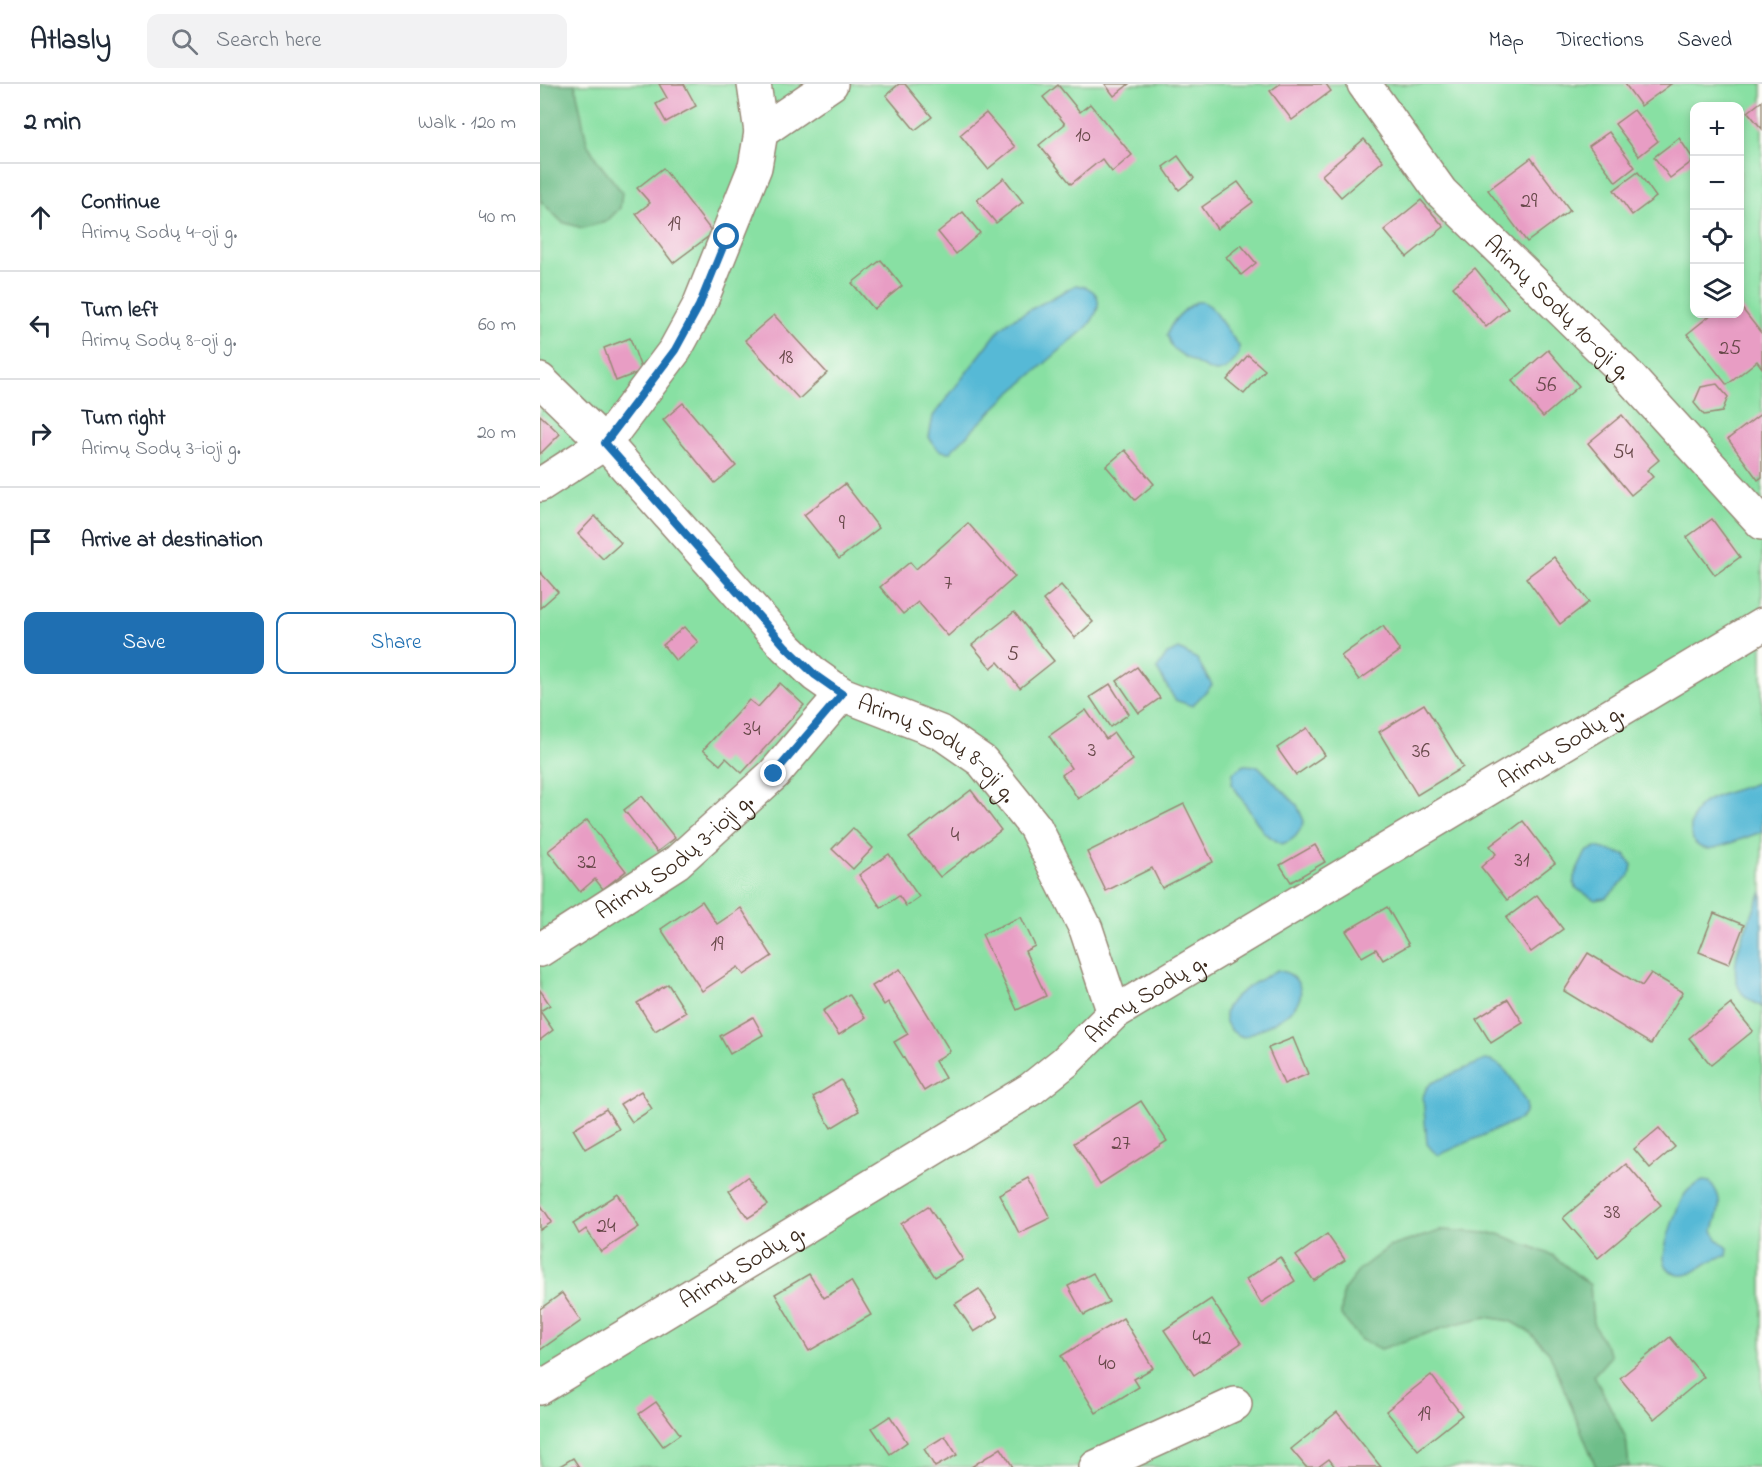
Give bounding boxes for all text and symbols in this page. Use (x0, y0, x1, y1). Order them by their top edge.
search box (147, 14, 567, 68)
text: Atlasly (30, 21, 111, 62)
icon: search (168, 25, 201, 58)
text: Search here (216, 25, 321, 57)
text: Map (1488, 26, 1524, 56)
text: Directions (1557, 26, 1644, 56)
text: Saved (1677, 26, 1732, 56)
map controls (1690, 102, 1744, 318)
button: + (1690, 102, 1744, 156)
text: 2 min (24, 104, 81, 142)
text: Walk · 120 m (418, 109, 516, 138)
house number: 10 (1075, 121, 1091, 151)
button: − (1690, 156, 1744, 210)
text: Continue (81, 187, 160, 219)
house number: 29 (1521, 187, 1538, 217)
icon: ahead (24, 201, 57, 234)
text: 40 m (479, 203, 516, 232)
house number: 19 (668, 210, 681, 240)
button: locate (1690, 210, 1744, 264)
text: Arimų Sodų 4-oji g. (81, 219, 237, 248)
route start (713, 223, 739, 249)
street label: Arimų Sodų 10-oji g. (1475, 228, 1639, 389)
button: layers (1690, 264, 1744, 318)
text: Turn left (81, 295, 158, 327)
icon: left (24, 309, 57, 342)
text: 60 m (478, 311, 516, 340)
text: Arimų Sodų 8-oji g. (81, 327, 237, 356)
house number: 25 (1719, 334, 1741, 364)
house number: 18 (779, 343, 793, 373)
house number: 56 (1535, 371, 1557, 401)
text: Turn right (81, 403, 166, 435)
icon: right (24, 417, 57, 450)
text: 20 m (477, 419, 516, 448)
text: Arimų Sodų 3-ioji g. (81, 435, 241, 464)
house number: 54 (1613, 438, 1634, 468)
house number: 9 (839, 509, 846, 539)
icon: arrive (24, 525, 57, 558)
text: Arrive at destination (81, 525, 263, 557)
house number: 7 (944, 569, 953, 599)
button: Save (24, 612, 264, 674)
button: Share (276, 612, 516, 674)
house number: 5 (1007, 640, 1019, 670)
street label: Arimų Sodų 8-oji g. (852, 687, 1024, 812)
street label: Arimų Sodų g. (1492, 696, 1632, 799)
house number: 34 (743, 715, 761, 745)
house number: 3 (1088, 736, 1096, 766)
house number: 36 (1412, 737, 1430, 767)
route end (760, 760, 786, 786)
street label: Arimų Sodų 3-ioji g. (589, 786, 762, 930)
house number: 4 (951, 821, 960, 851)
house number: 31 (1514, 846, 1530, 876)
house number: 32 (577, 848, 597, 878)
house number: 19 (711, 930, 724, 960)
street label: Arimų Sodų g. (1078, 946, 1215, 1053)
house number: 27 (1111, 1129, 1131, 1159)
house number: 38 (1604, 1198, 1620, 1228)
house number: 24 (596, 1212, 616, 1242)
street label: Arimų Sodų g. (673, 1216, 813, 1319)
house number: 42 (1192, 1324, 1212, 1354)
house number: 40 (1098, 1349, 1116, 1379)
house number: 19 (1418, 1400, 1431, 1430)

